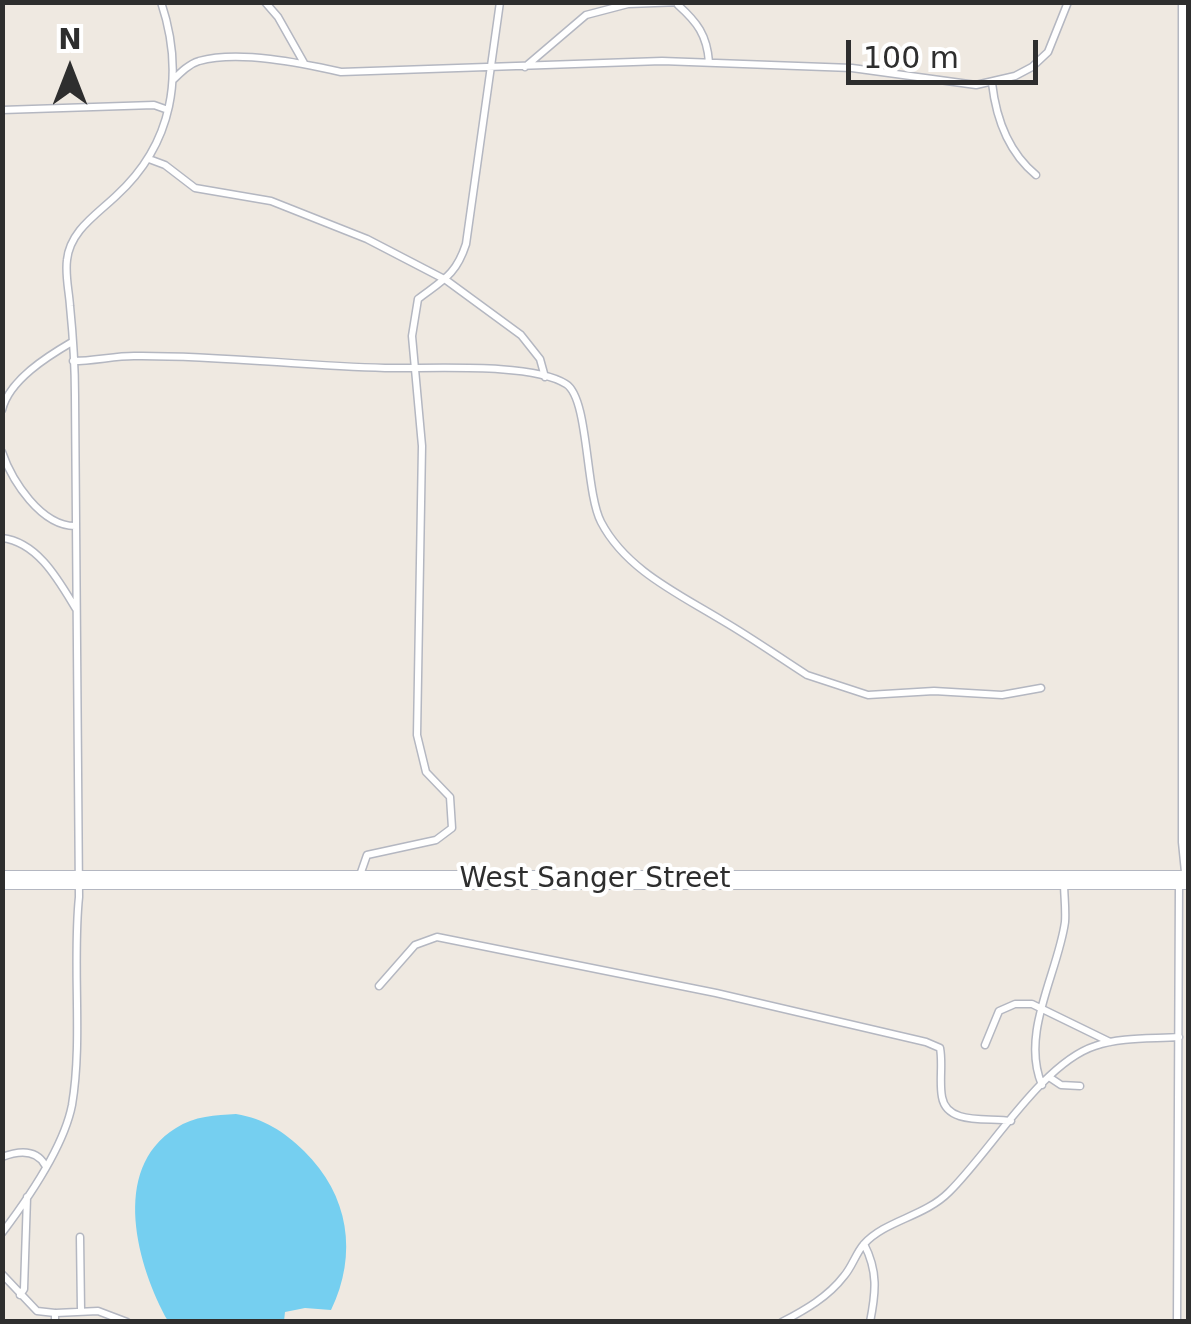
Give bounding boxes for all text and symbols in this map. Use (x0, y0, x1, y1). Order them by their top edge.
north arrow (20, 20, 120, 120)
scale bar (851, 20, 1044, 82)
text: N (58, 23, 82, 56)
text: 100 m (863, 40, 959, 75)
street label: West Sanger Street (460, 863, 730, 897)

